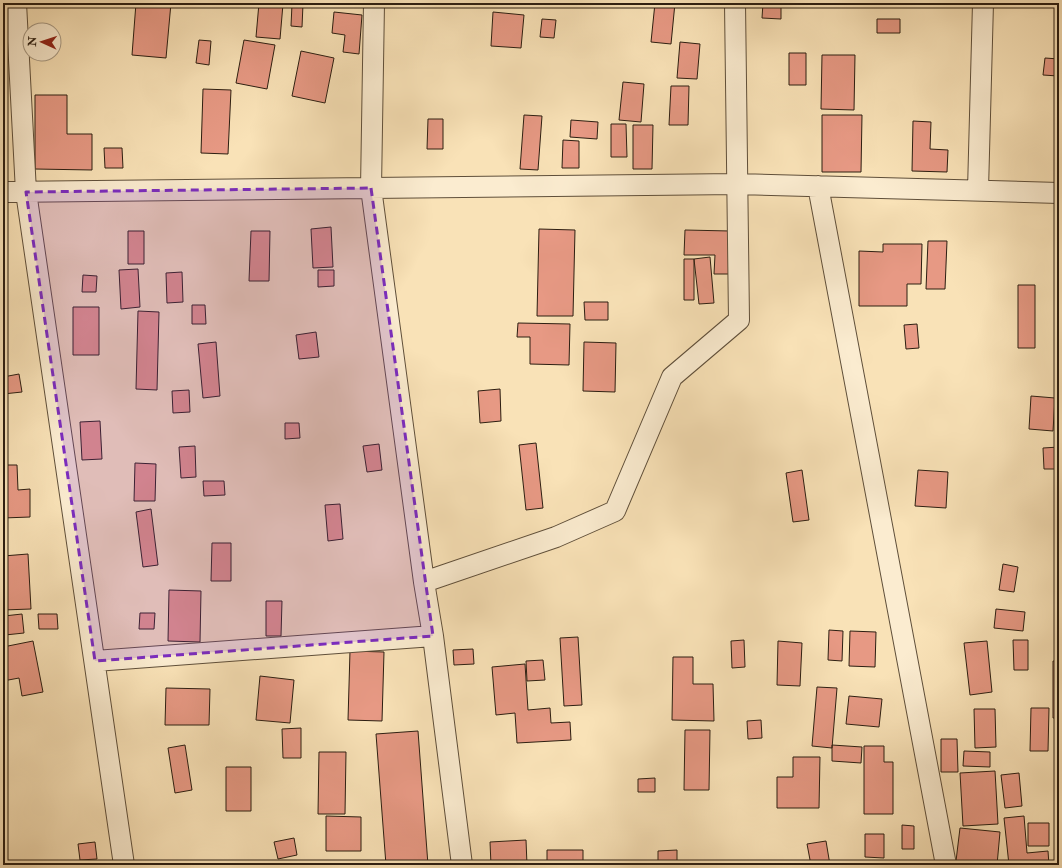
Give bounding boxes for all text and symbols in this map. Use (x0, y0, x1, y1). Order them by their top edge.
north arrow (22, 22, 62, 62)
text: N (26, 35, 39, 48)

